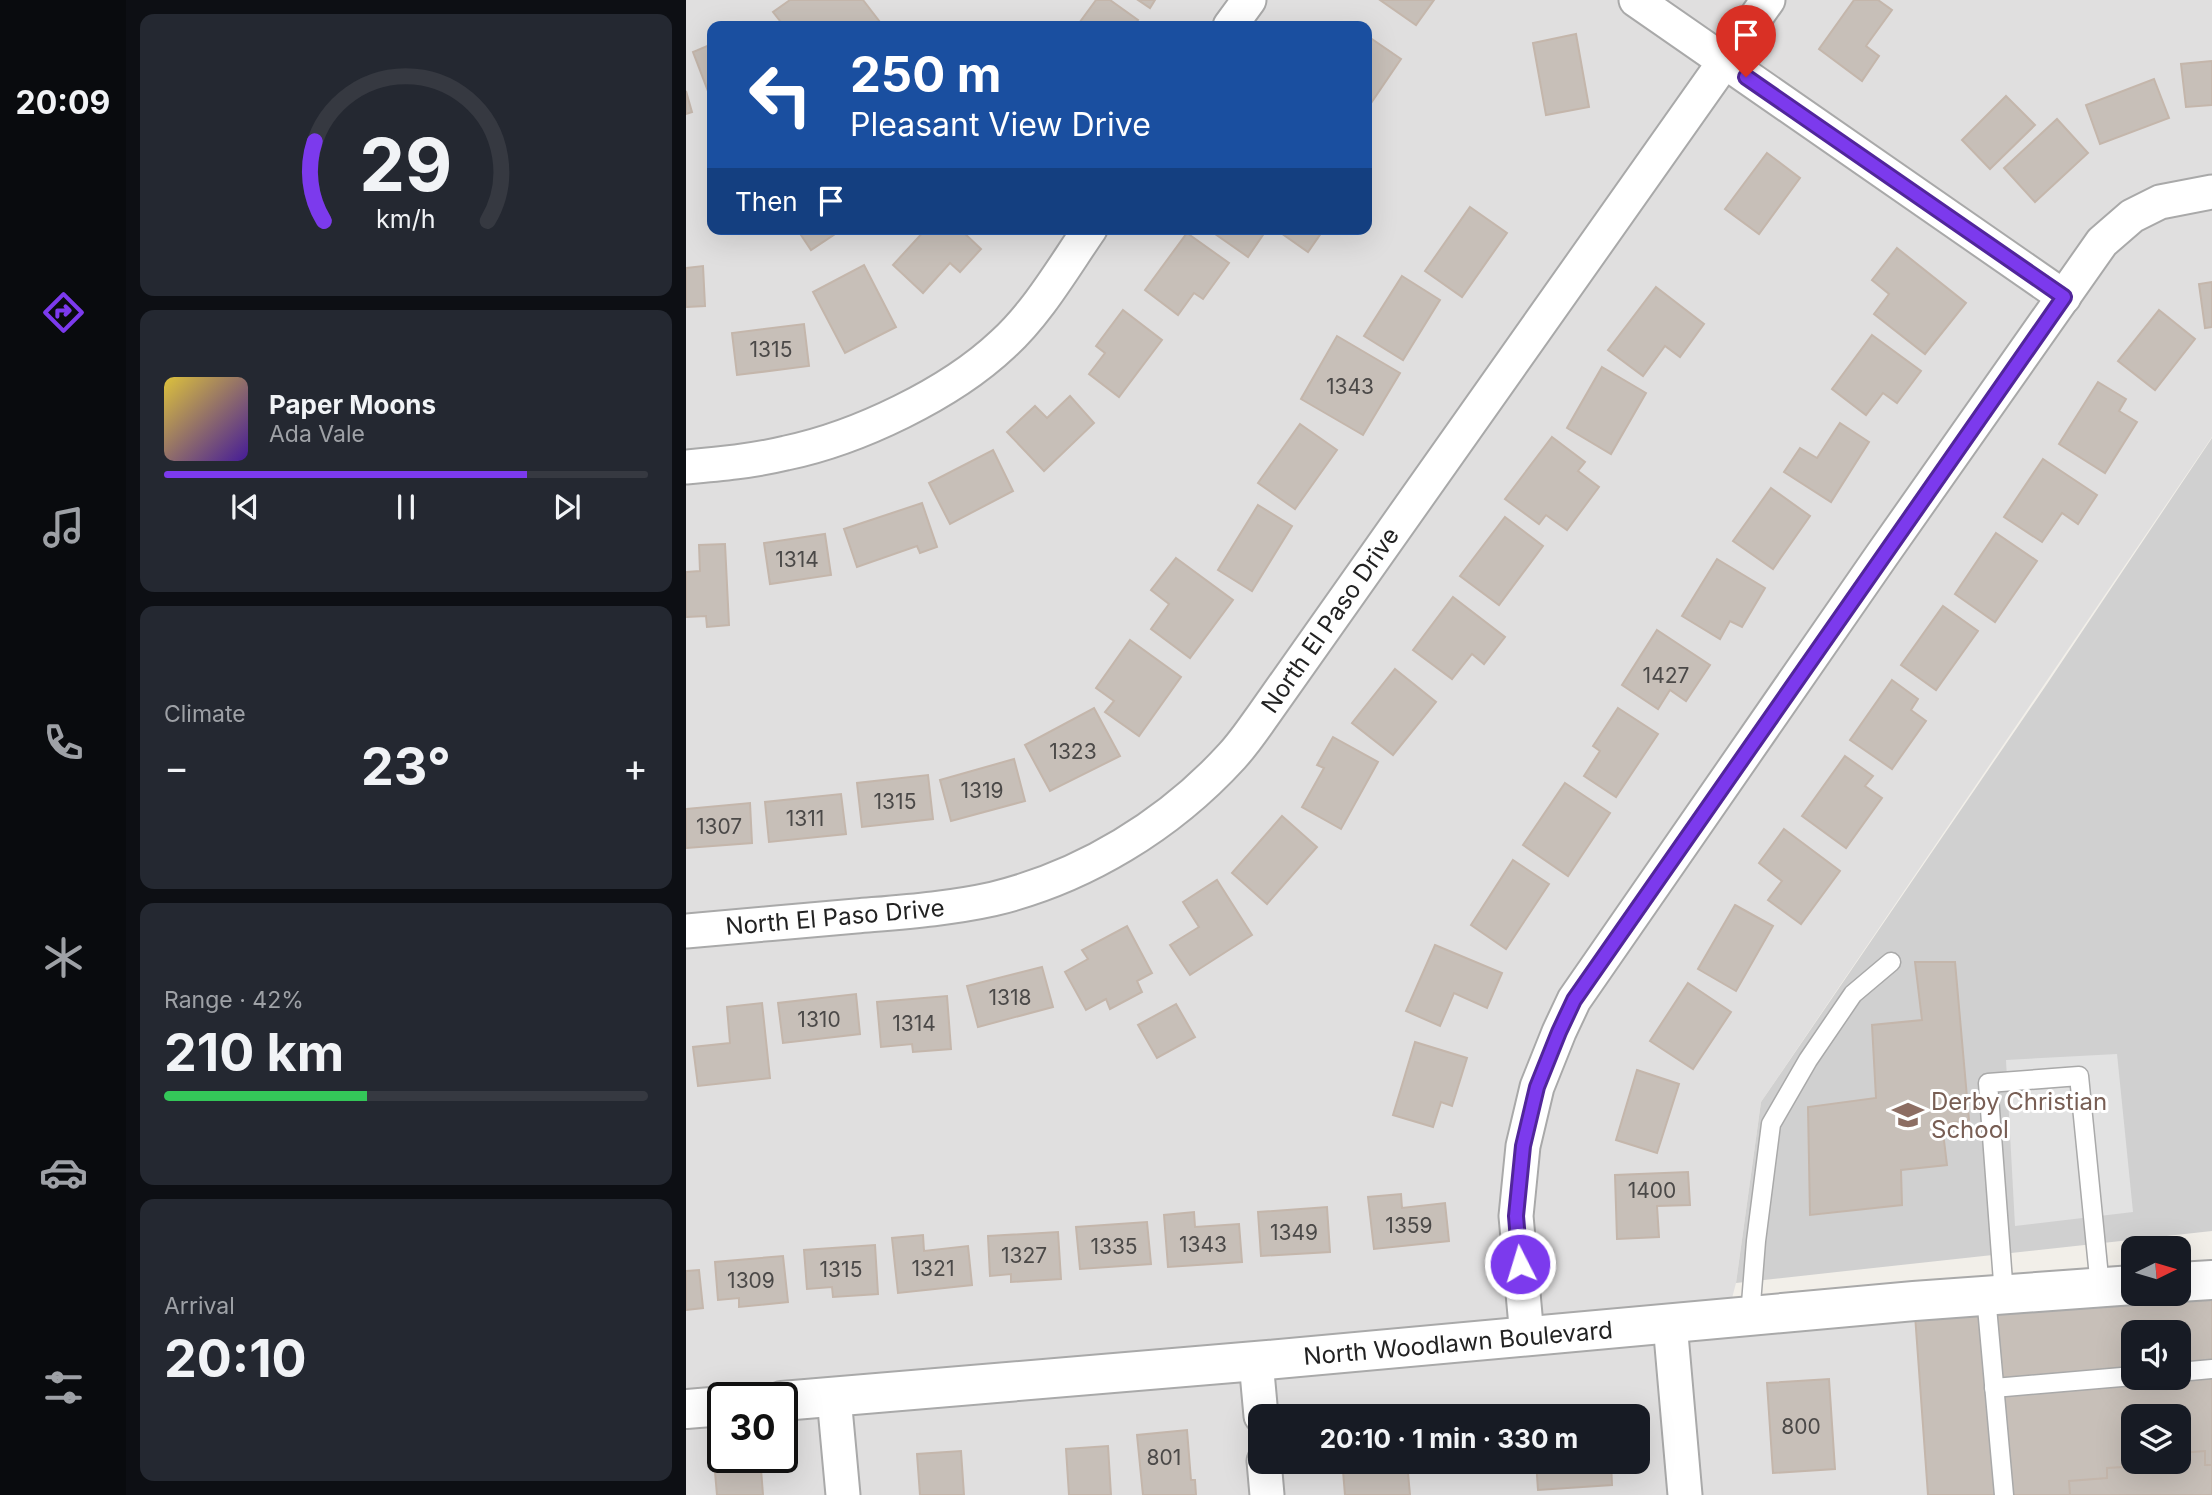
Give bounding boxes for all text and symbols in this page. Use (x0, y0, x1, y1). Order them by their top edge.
pin (1716, 5, 1776, 77)
icon: arrive (1727, 16, 1765, 54)
text: 250 m (850, 45, 1002, 104)
icon: left (735, 49, 826, 140)
text: 20:09 (16, 83, 110, 122)
text: Pleasant View Drive (850, 105, 1151, 144)
text: 29 (359, 120, 453, 209)
icon: arrive (812, 182, 850, 220)
text: Then (735, 186, 798, 217)
text: km/h (376, 204, 436, 234)
icon: directions (39, 288, 88, 337)
house number: 1315 (750, 337, 792, 362)
house number: 1343 (1326, 374, 1374, 399)
text: Paper Moons (269, 389, 436, 420)
text: Ada Vale (269, 420, 365, 448)
icon: previous (226, 488, 264, 526)
icon: pause (387, 488, 425, 526)
icon: next (548, 488, 586, 526)
icon: music (39, 503, 88, 552)
street label: North El Paso Drive (1255, 522, 1405, 718)
house number: 1314 (775, 547, 819, 572)
house number: 1427 (1643, 663, 1689, 688)
text: Climate (164, 700, 246, 728)
icon: phone (39, 718, 88, 767)
text: 23° (361, 735, 451, 798)
house number: 1323 (1049, 739, 1097, 764)
text: − (164, 744, 189, 790)
text: + (623, 744, 648, 790)
house number: 1319 (960, 778, 1004, 803)
house number: 1315 (874, 789, 916, 814)
house number: 1311 (786, 806, 824, 831)
house number: 1307 (696, 814, 742, 839)
street label: North El Paso Drive (724, 893, 946, 941)
icon: climate (39, 933, 88, 982)
house number: 1318 (988, 985, 1032, 1010)
text: Range · 42% (164, 986, 304, 1014)
house number: 1310 (797, 1007, 841, 1032)
house number: 1314 (892, 1011, 936, 1036)
text: 210 km (164, 1021, 344, 1084)
place label: Derby Christian School (1931, 1087, 2107, 1144)
school or university icon: Derby Christian School (1891, 1098, 1925, 1132)
icon: car (39, 1148, 88, 1197)
house number: 1400 (1628, 1178, 1676, 1203)
house number: 1359 (1385, 1213, 1433, 1238)
house number: 1349 (1270, 1220, 1318, 1245)
position arrow (1483, 1227, 1557, 1301)
house number: 1343 (1179, 1232, 1227, 1257)
house number: 1335 (1090, 1234, 1138, 1259)
north arrow (2121, 1236, 2191, 1306)
map controls (2121, 1236, 2191, 1474)
house number: 1327 (1001, 1243, 1047, 1268)
house number: 1321 (912, 1256, 954, 1281)
house number: 1315 (820, 1257, 862, 1282)
house number: 1309 (727, 1268, 775, 1293)
text: Arrival (164, 1292, 235, 1320)
street label: North Woodlawn Boulevard (1302, 1315, 1614, 1371)
button: sound (2121, 1320, 2191, 1390)
text: 20:10 (164, 1327, 307, 1390)
icon: filters (39, 1363, 88, 1412)
speed limit sign: 30 (707, 1382, 798, 1473)
button: layers (2121, 1404, 2191, 1474)
house number: 800 (1781, 1414, 1821, 1439)
text: 20:10 · 1 min · 330 m (1320, 1423, 1578, 1454)
house number: 801 (1147, 1445, 1181, 1470)

